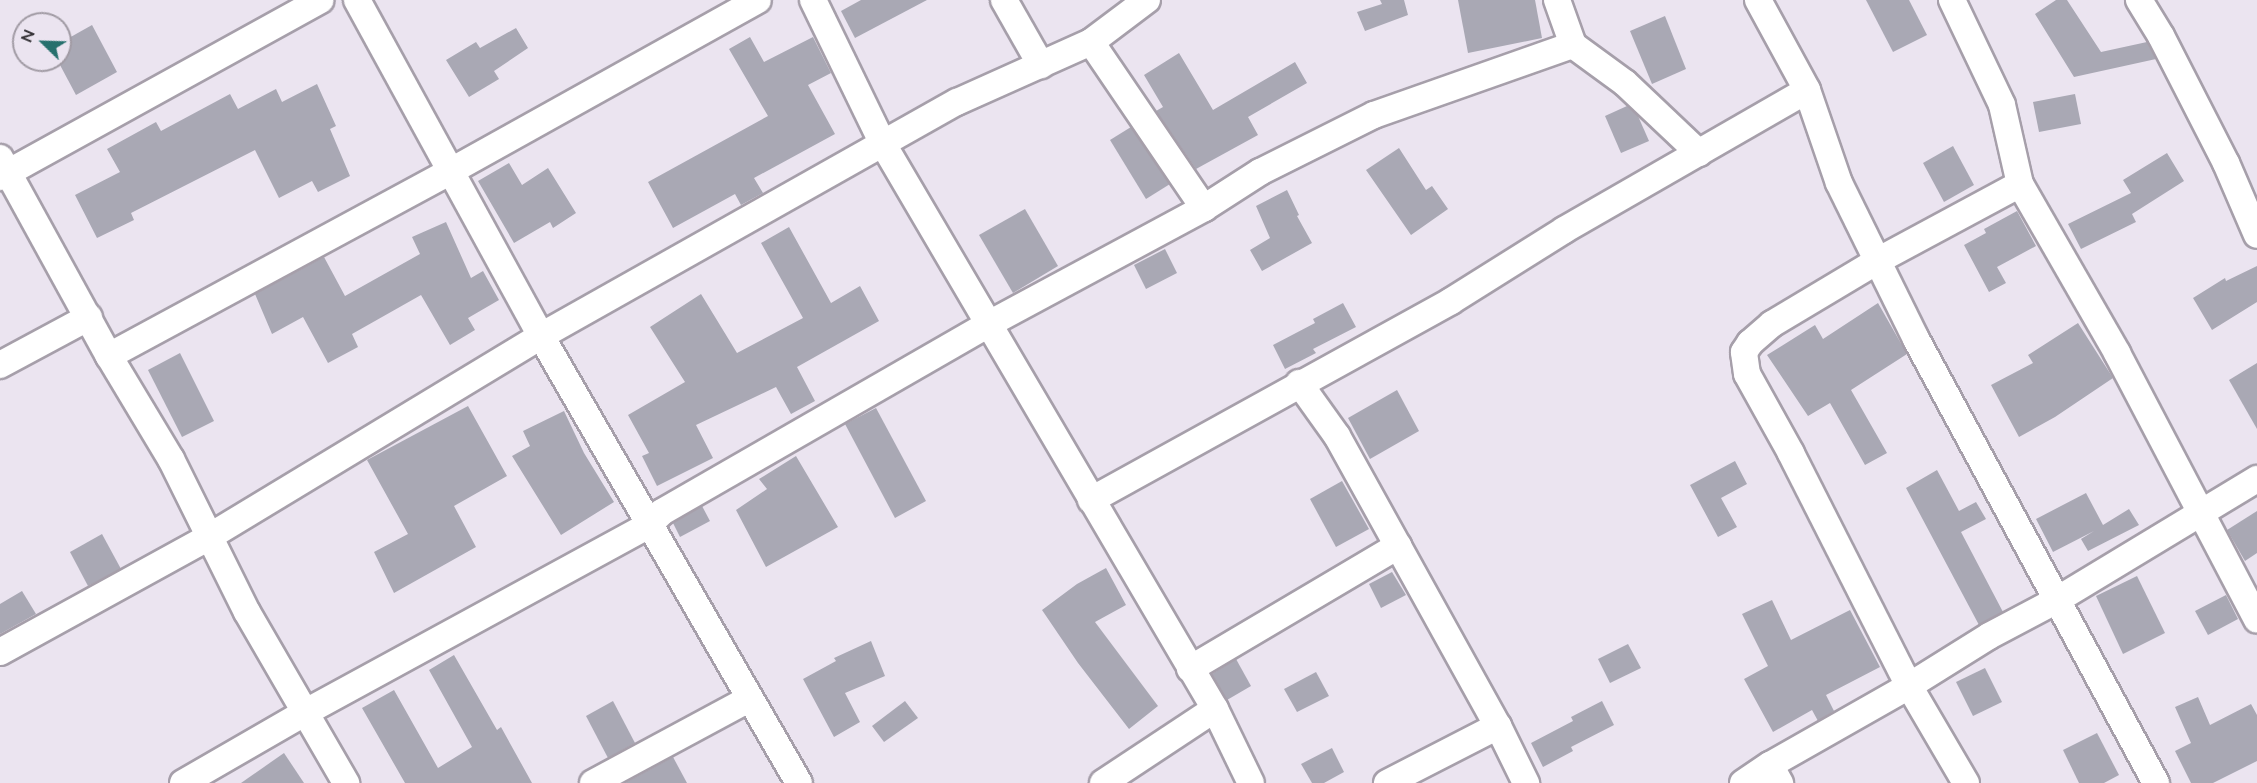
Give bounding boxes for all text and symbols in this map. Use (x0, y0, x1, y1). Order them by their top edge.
north arrow (12, 12, 72, 72)
text: N (16, 26, 39, 45)

